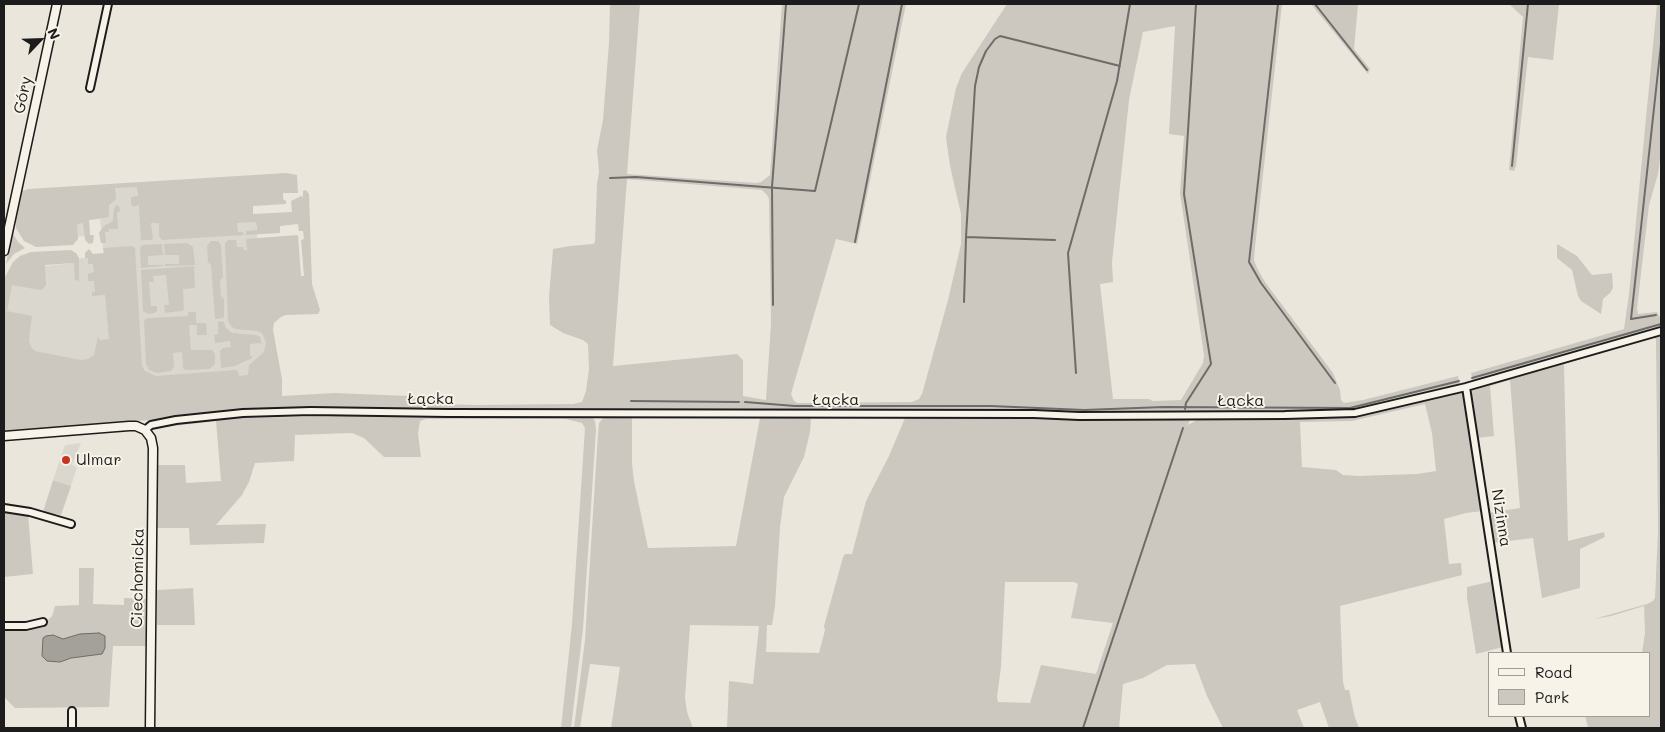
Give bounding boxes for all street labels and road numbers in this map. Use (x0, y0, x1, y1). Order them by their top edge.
street label: Góry (10, 75, 36, 115)
street label: Łącka (408, 389, 454, 409)
street label: Łącka (813, 390, 859, 410)
street label: Łącka (1218, 391, 1264, 411)
street label: Nizinna (1487, 488, 1515, 548)
street label: Ciechomicka (128, 528, 148, 628)

